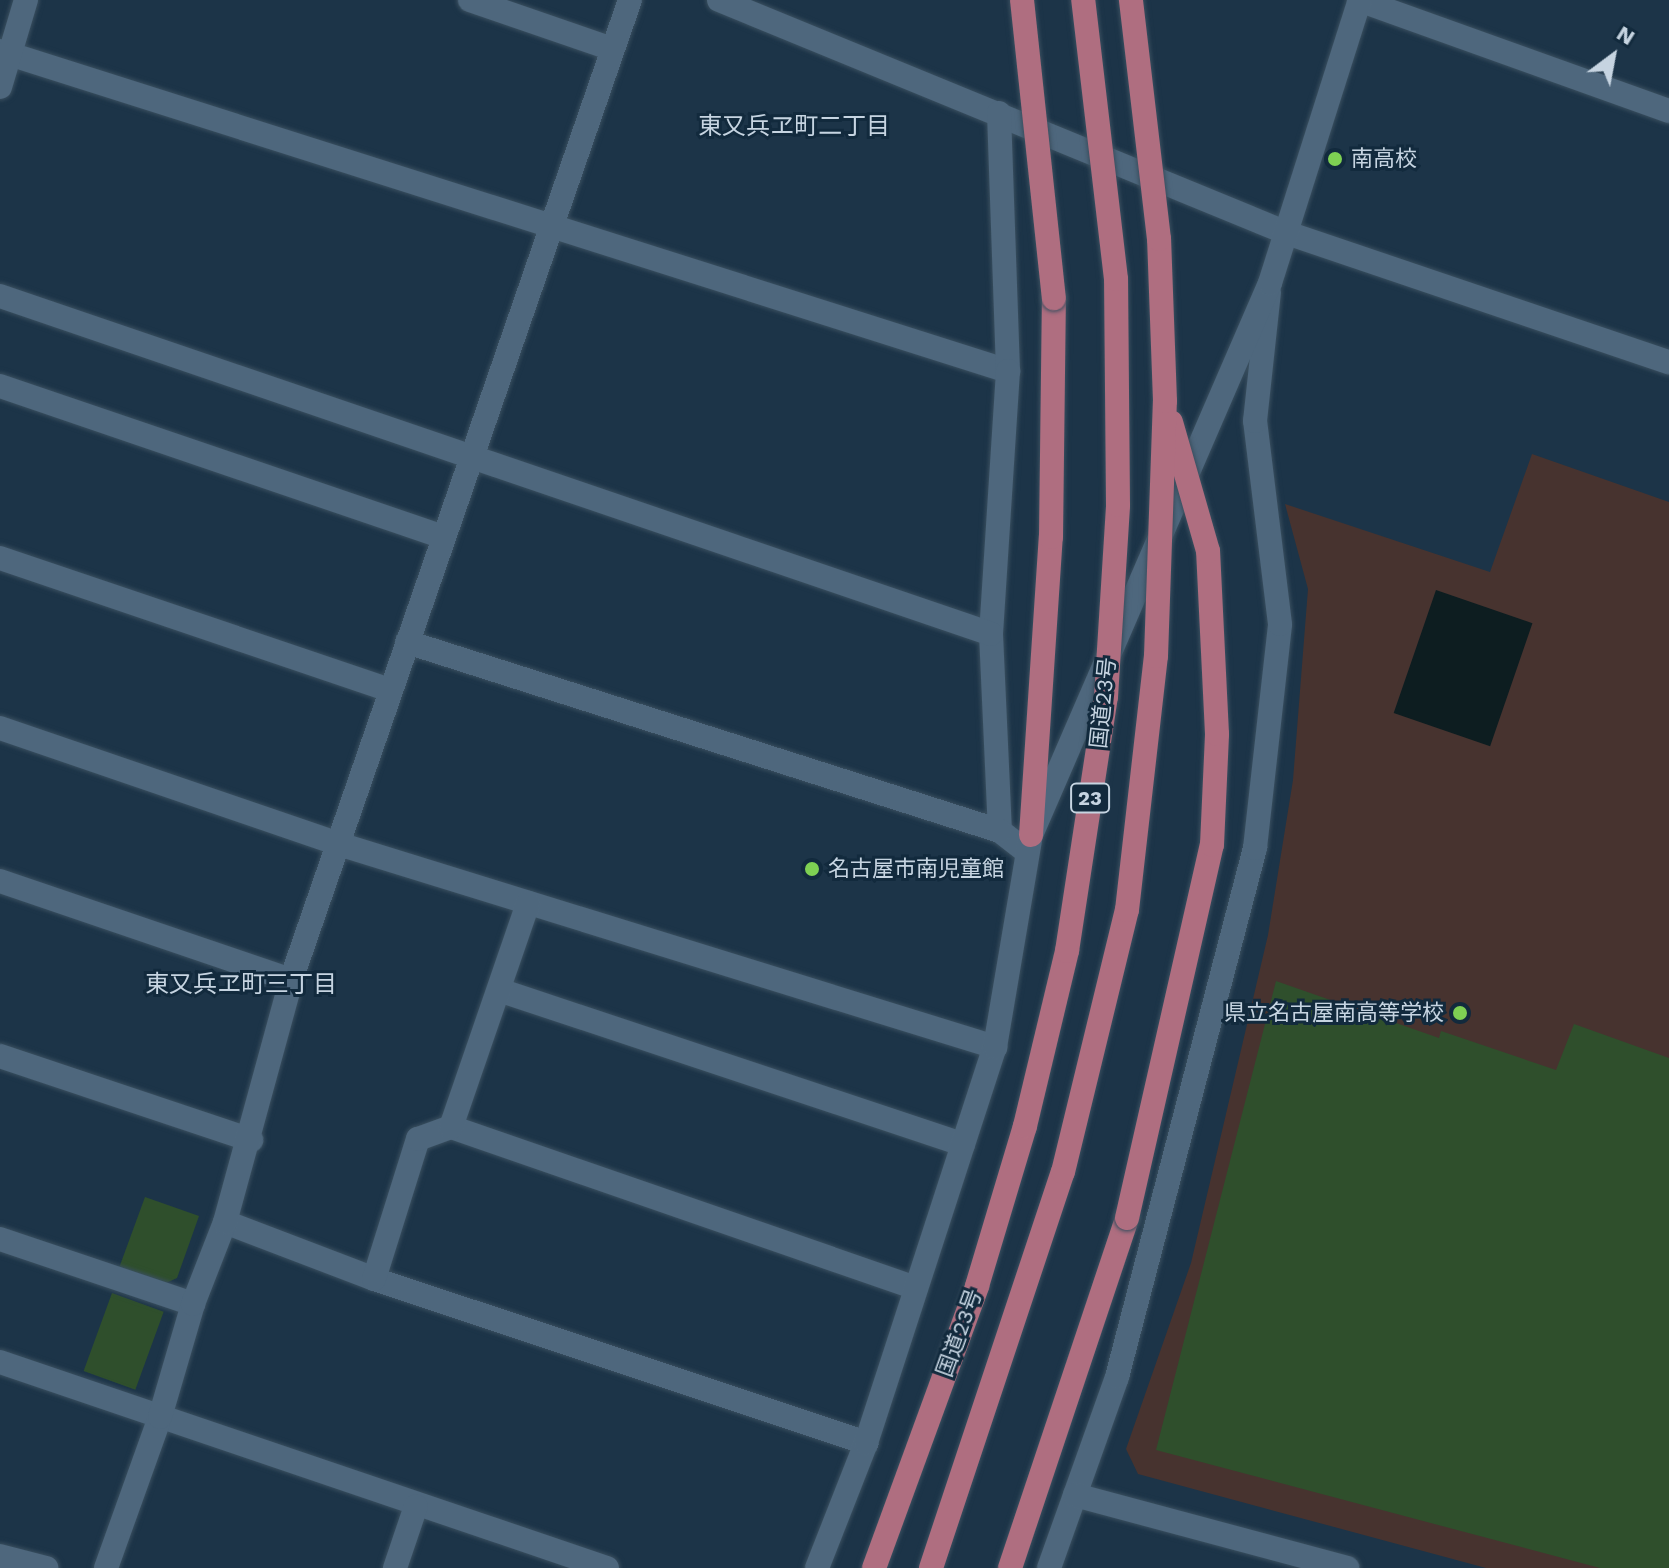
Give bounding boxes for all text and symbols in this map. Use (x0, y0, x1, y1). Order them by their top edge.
north arrow (1573, 16, 1653, 96)
text: N (1612, 20, 1640, 50)
district label: 東又兵ヱ町二丁目 (698, 113, 890, 141)
place label: 南高校 (1351, 146, 1417, 172)
marker: 南高校 (1326, 150, 1344, 168)
street label: 国道23号 (1085, 656, 1121, 750)
road number: 23 (1070, 782, 1110, 814)
place label: 名古屋市南児童館 (828, 856, 1004, 882)
marker: 名古屋市南児童館 (803, 860, 821, 878)
district label: 東又兵ヱ町三丁目 (145, 971, 337, 999)
place label: 県立名古屋南高等学校 (1224, 1000, 1444, 1026)
marker: 県立名古屋南高等学校 (1451, 1004, 1469, 1022)
street label: 国道23号 (931, 1285, 987, 1381)

